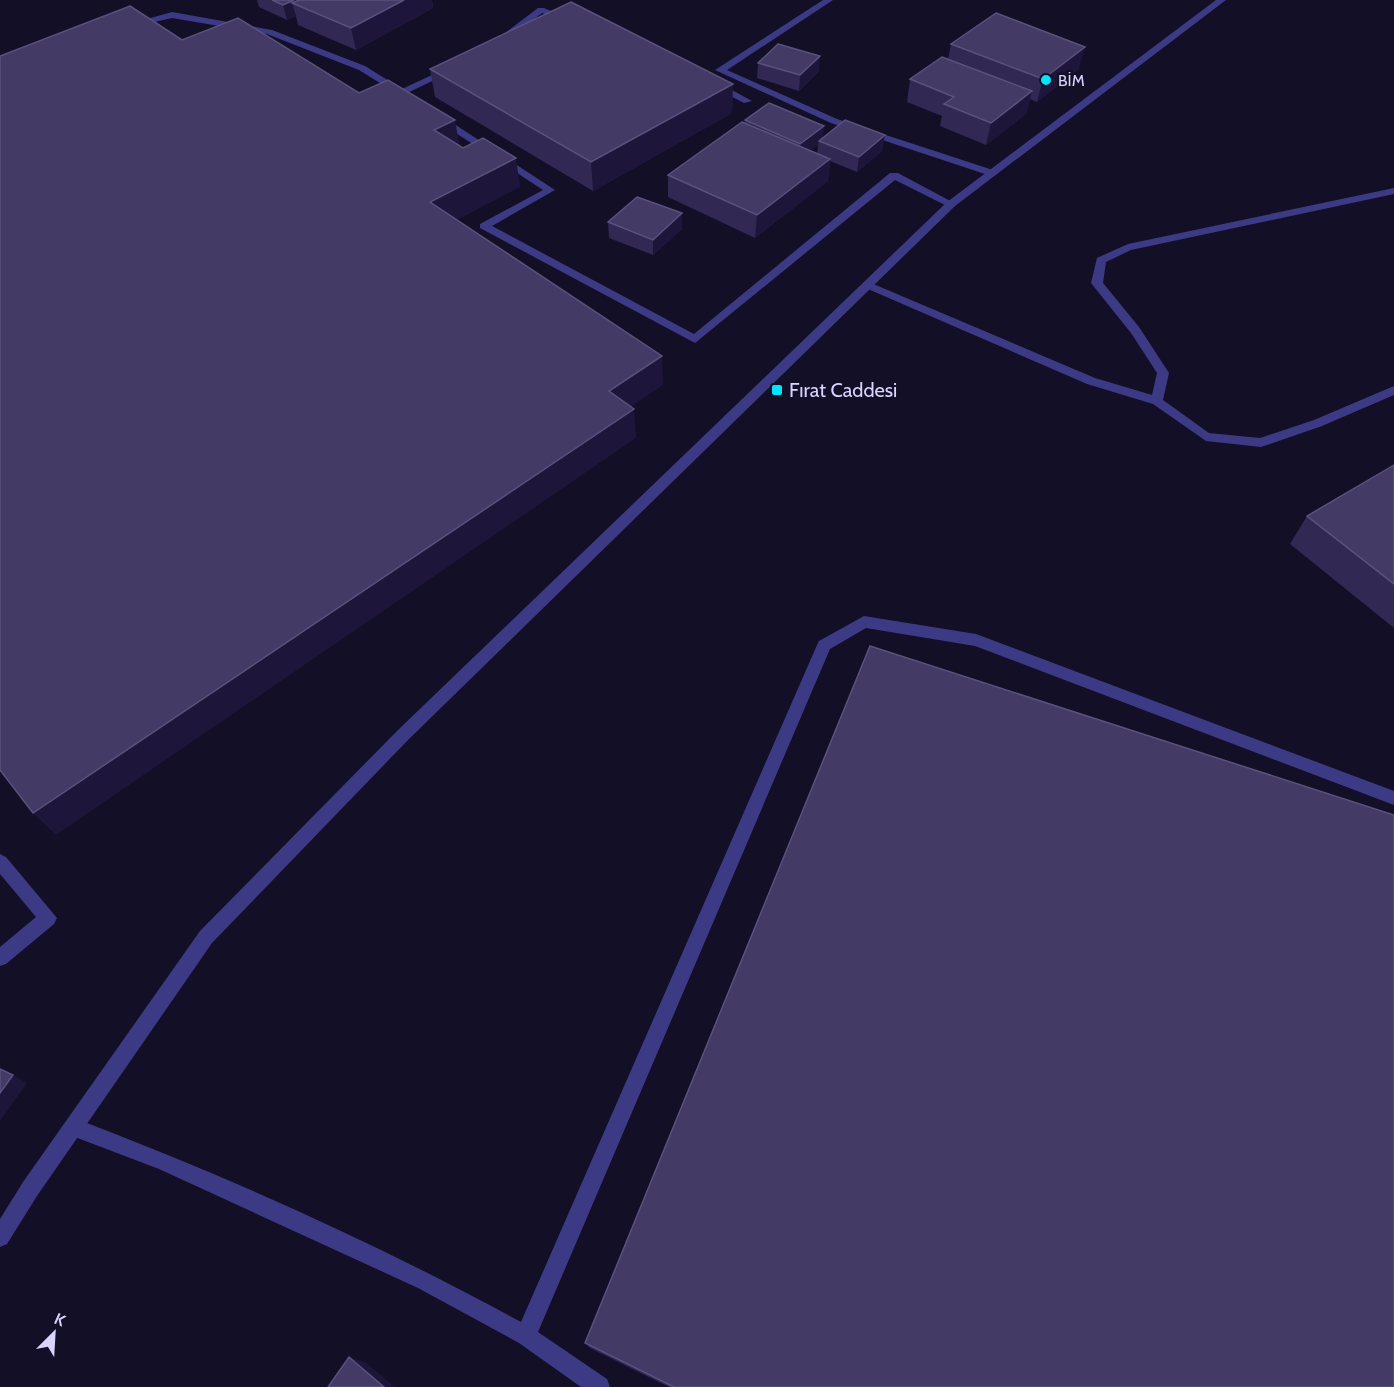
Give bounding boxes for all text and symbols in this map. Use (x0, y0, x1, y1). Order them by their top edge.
place label: BİM (1058, 71, 1085, 90)
marker: BİM (1039, 73, 1053, 87)
place label: Fırat Caddesi (789, 378, 897, 402)
marker: Fırat Caddesi (770, 383, 784, 397)
north arrow (24, 1303, 84, 1363)
text: K (51, 1309, 68, 1330)

